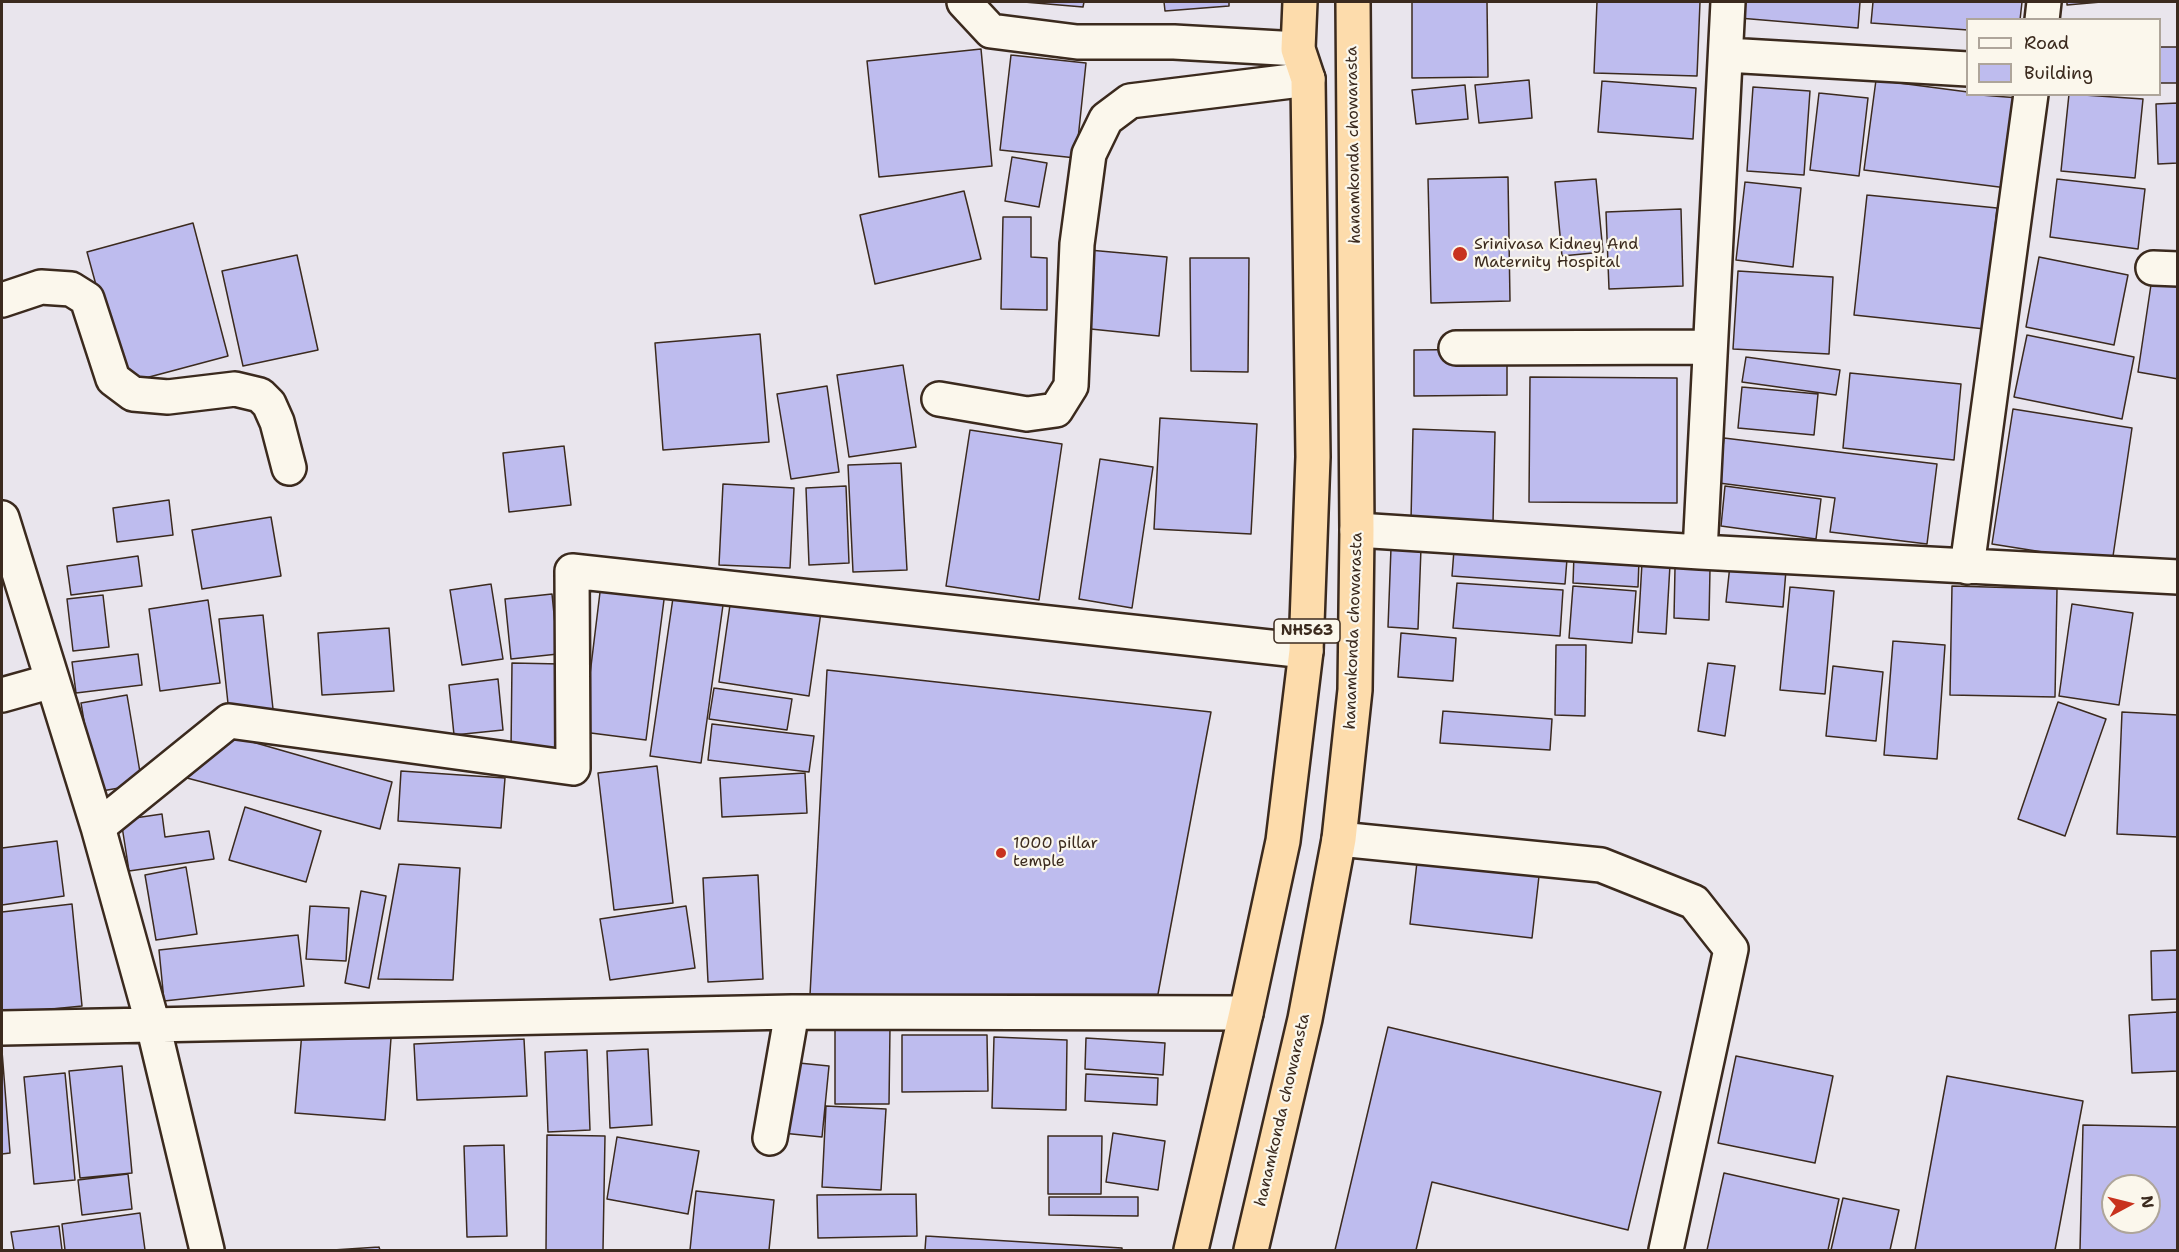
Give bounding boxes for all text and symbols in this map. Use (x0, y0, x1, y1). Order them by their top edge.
legend (1966, 18, 2161, 96)
text: Road (2024, 31, 2069, 55)
street label: hanamkonda chowarasta (1343, 46, 1365, 244)
text: Building (2024, 61, 2093, 85)
place label: Srinivasa Kidney And Maternity Hospital (1474, 235, 1638, 273)
marker: Srinivasa Kidney And Maternity Hospital (1451, 245, 1469, 263)
street label: hanamkonda chowarasta (1341, 532, 1367, 730)
road number: NH563 (1274, 619, 1340, 643)
place label: 1000 pillar temple (1013, 834, 1098, 872)
marker: 1000 pillar temple (994, 846, 1008, 860)
street label: hanamkonda chowarasta (1251, 1012, 1315, 1208)
north arrow (2101, 1174, 2161, 1234)
text: N (2136, 1194, 2159, 1210)

